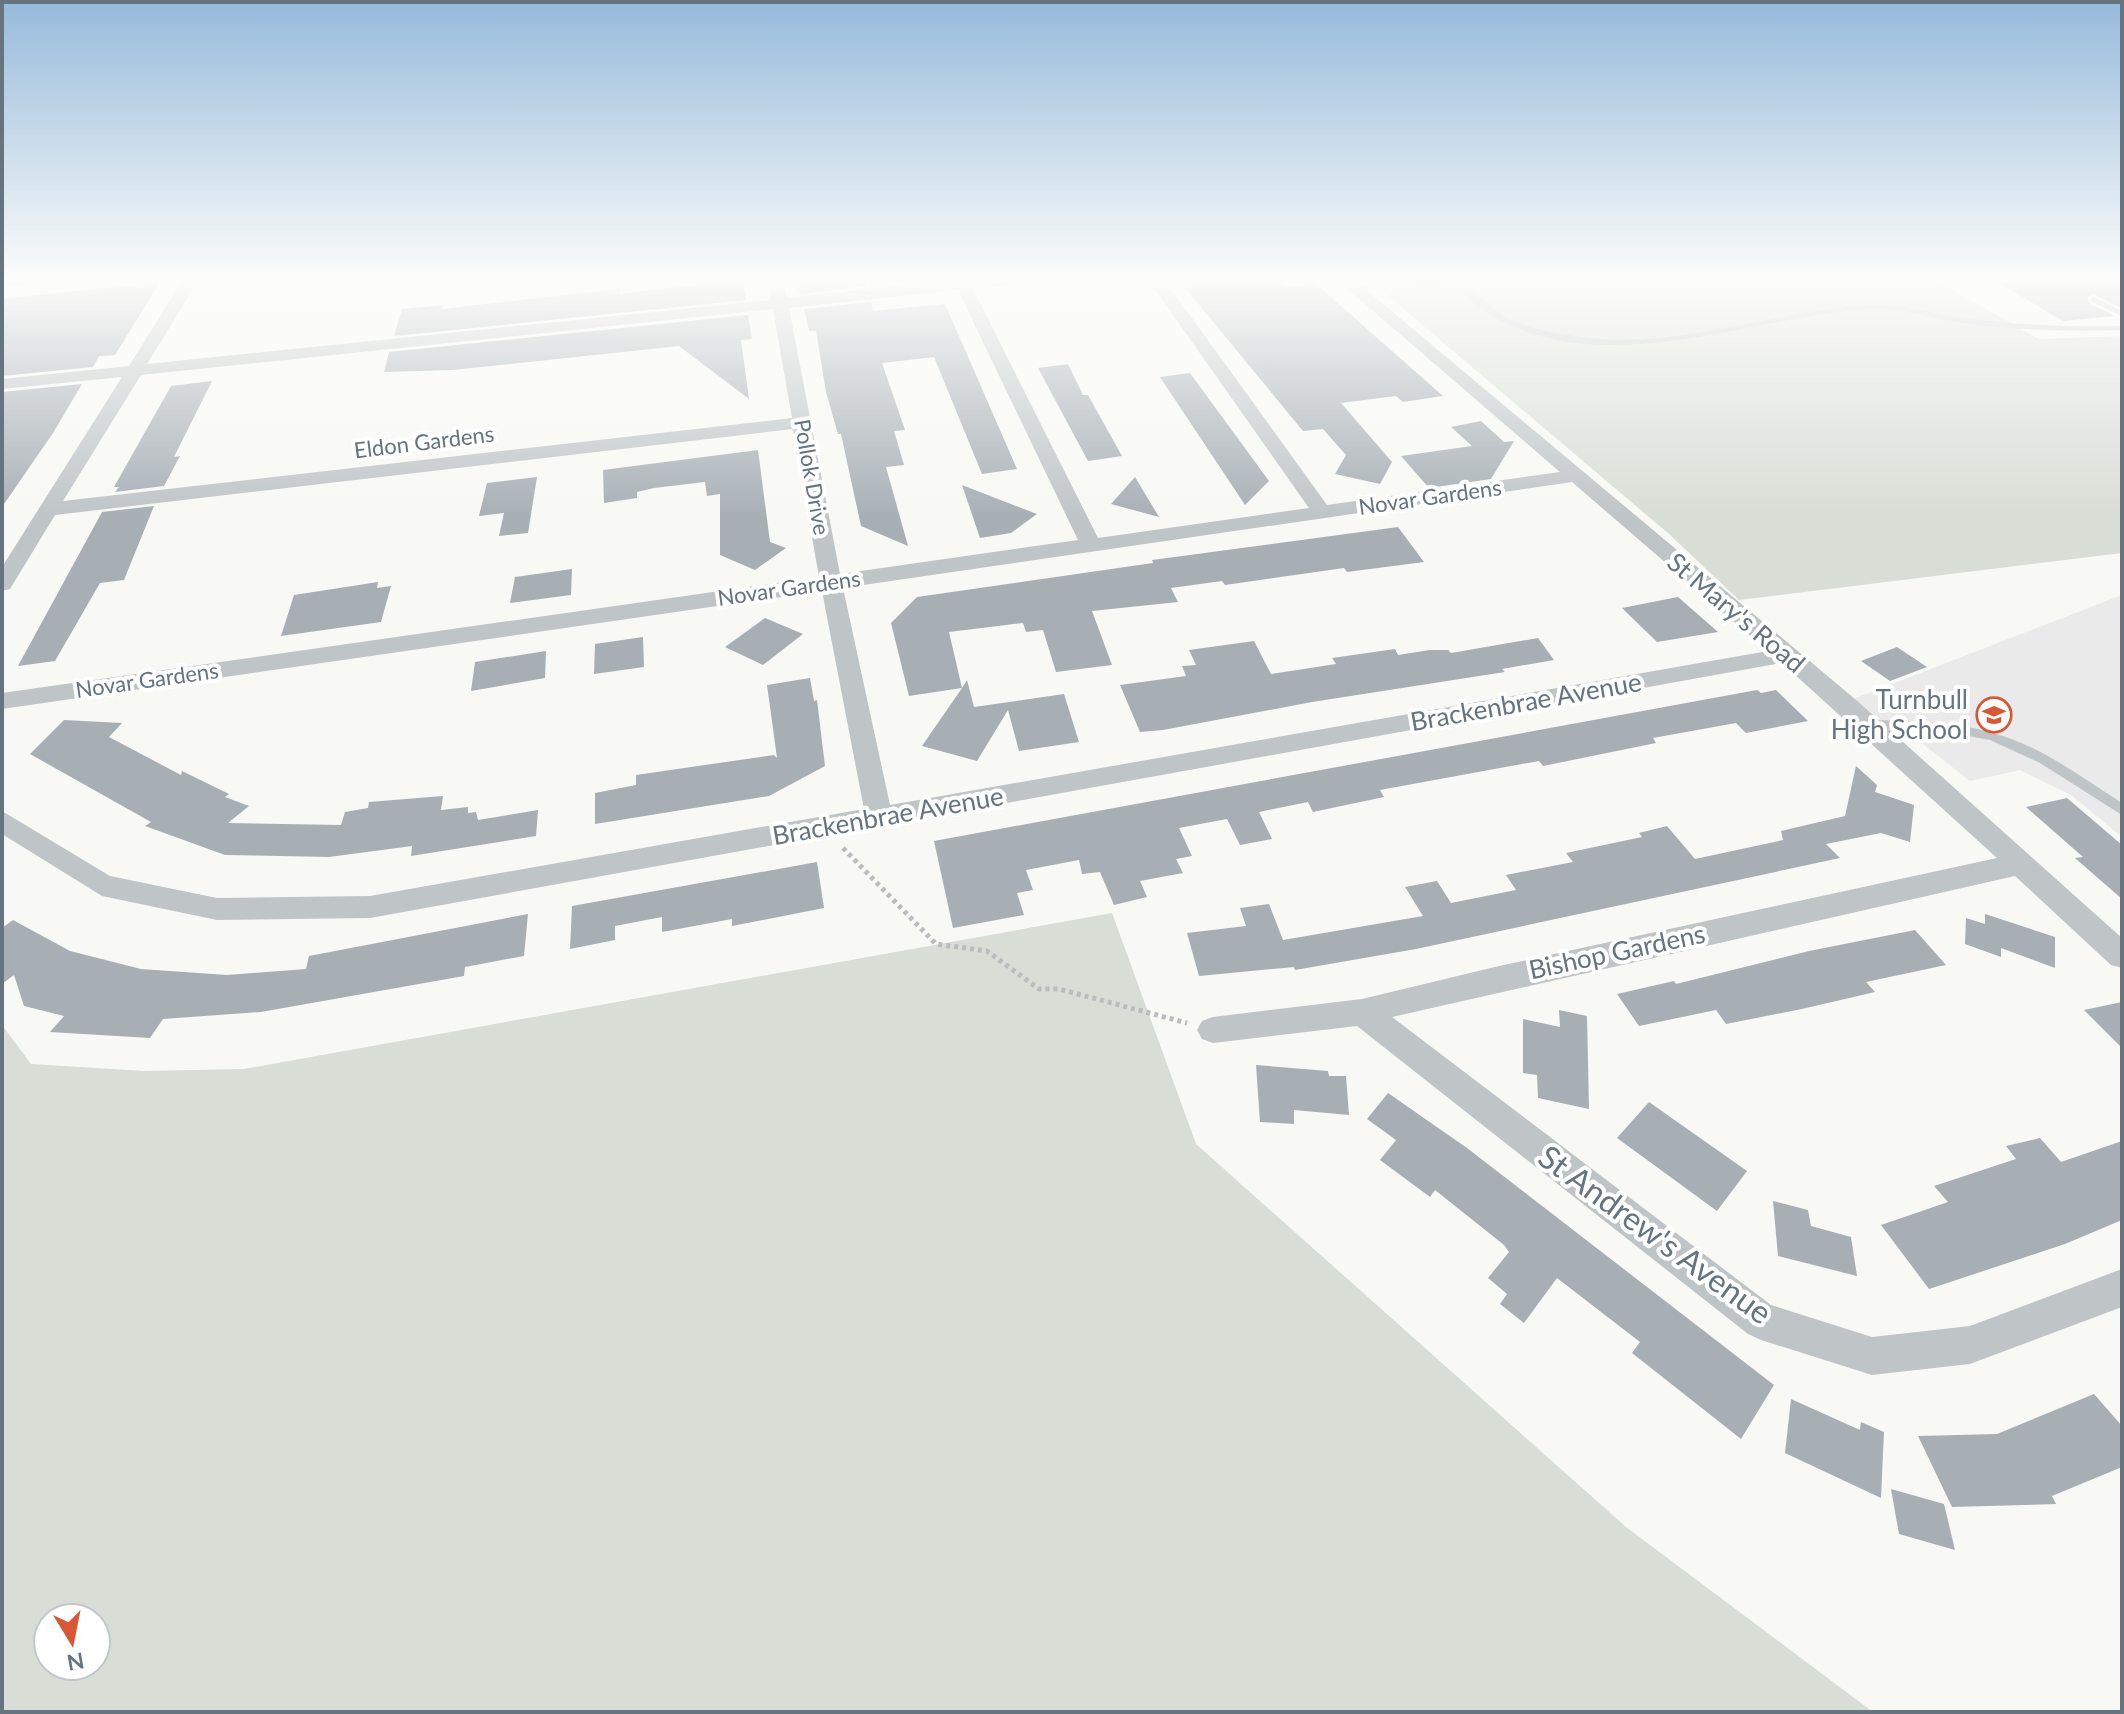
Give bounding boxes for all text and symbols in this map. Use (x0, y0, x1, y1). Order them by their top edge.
street label: Pollok Drive (789, 417, 836, 537)
street label: Eldon Gardens (352, 420, 495, 463)
street label: Novar Gardens (1357, 473, 1503, 520)
street label: St Mary's Road (1661, 545, 1812, 679)
street label: Novar Gardens (716, 564, 862, 611)
street label: Novar Gardens (74, 656, 220, 703)
street label: Brackenbrae Avenue (1408, 665, 1644, 737)
place label: Turnbull High School (1831, 683, 1968, 745)
school or university icon: Turnbull High School (1975, 696, 2013, 734)
street label: Brackenbrae Avenue (770, 779, 1006, 851)
street label: Bishop Gardens (1526, 917, 1708, 985)
street label: St Andrew's Avenue (1532, 1136, 1780, 1331)
north arrow (32, 1602, 112, 1682)
text: N (65, 1647, 86, 1677)

